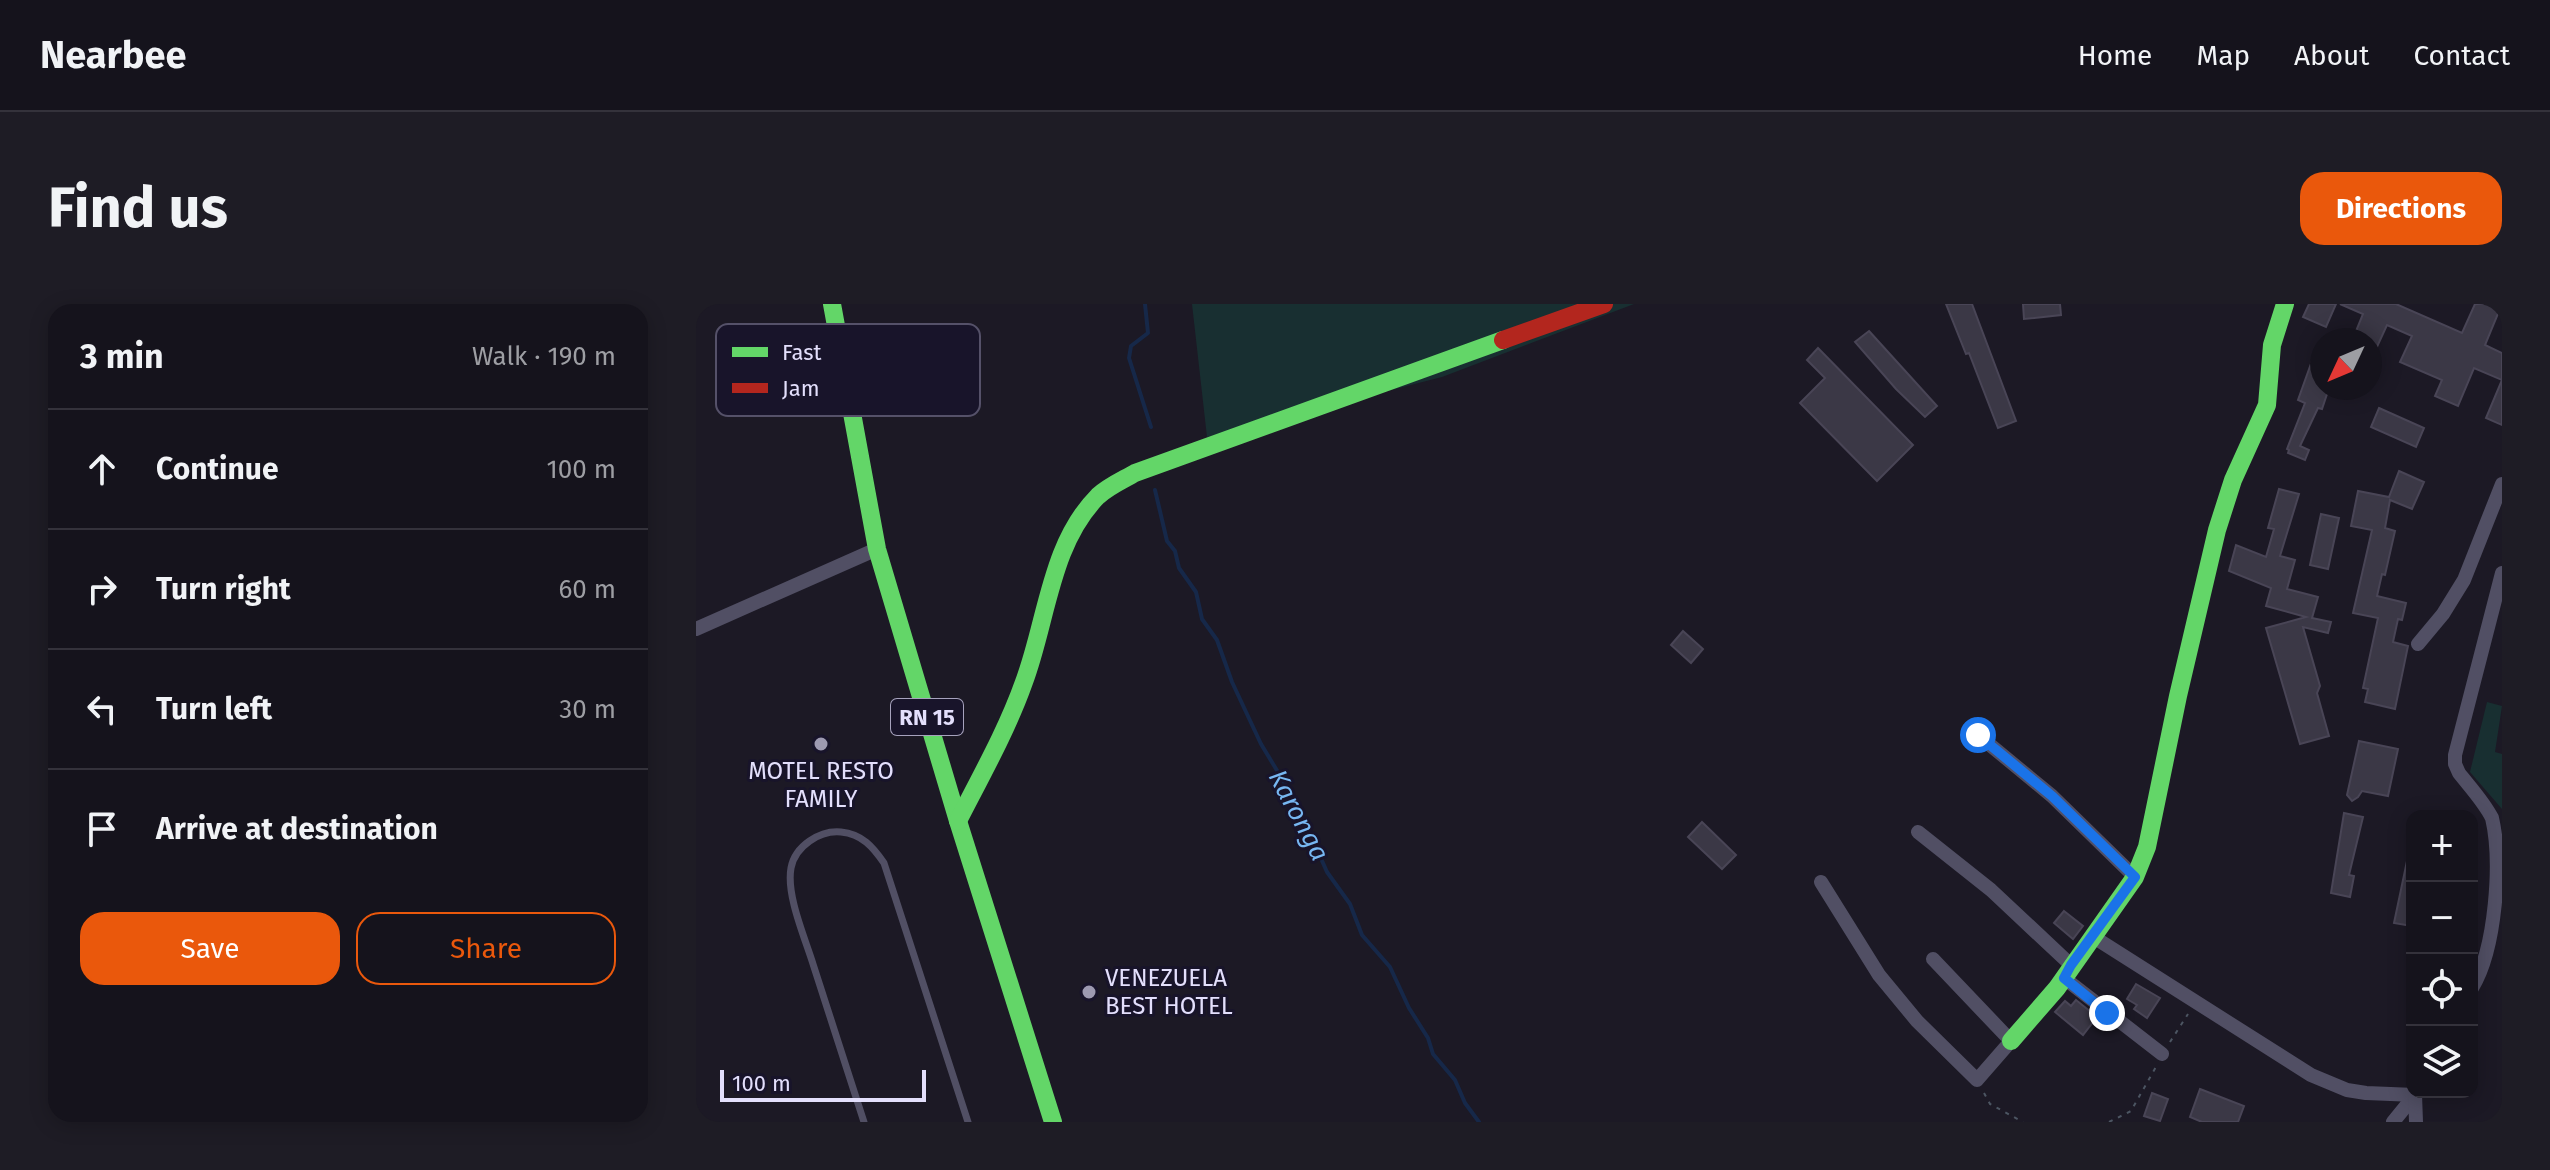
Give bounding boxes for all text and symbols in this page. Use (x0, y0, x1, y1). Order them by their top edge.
text: Nearbee (40, 32, 187, 78)
text: Home (2078, 39, 2152, 72)
text: Map (2196, 39, 2250, 72)
text: About (2294, 39, 2369, 72)
text: Contact (2413, 39, 2510, 72)
button: Directions (2300, 172, 2502, 245)
text: Find us (48, 175, 228, 242)
legend (716, 324, 980, 416)
north arrow (2310, 328, 2382, 400)
text: 3 min (80, 336, 164, 377)
text: Fast (782, 339, 822, 366)
text: Walk · 190 m (472, 341, 616, 372)
text: Jam (782, 375, 820, 402)
icon: ahead (80, 447, 124, 491)
text: Continue (156, 451, 279, 487)
text: 100 m (547, 454, 616, 485)
icon: right (80, 567, 124, 611)
text: Turn right (156, 571, 291, 607)
text: 60 m (558, 574, 616, 605)
icon: left (80, 687, 124, 731)
text: Turn left (156, 691, 272, 727)
text: 30 m (559, 694, 616, 725)
road number: RN 15 (891, 699, 963, 735)
route start (1960, 717, 1996, 753)
marker: MOTEL RESTO FAMILY (812, 735, 830, 753)
place label: MOTEL RESTO FAMILY (748, 757, 894, 813)
water label: Karonga (1262, 764, 1335, 866)
icon: arrive (80, 807, 124, 851)
map controls (2406, 810, 2478, 1098)
button: + (2406, 810, 2478, 882)
text: Arrive at destination (156, 811, 438, 847)
button: − (2406, 882, 2478, 954)
button: Save (80, 912, 340, 985)
button: Share (356, 912, 616, 985)
button: locate (2406, 954, 2478, 1026)
place label: VENEZUELA BEST HOTEL (1105, 964, 1233, 1020)
marker: VENEZUELA BEST HOTEL (1080, 983, 1098, 1001)
route end (2089, 995, 2125, 1031)
button: layers (2406, 1026, 2478, 1098)
scale bar (720, 1066, 926, 1102)
text: 100 m (732, 1070, 791, 1097)

